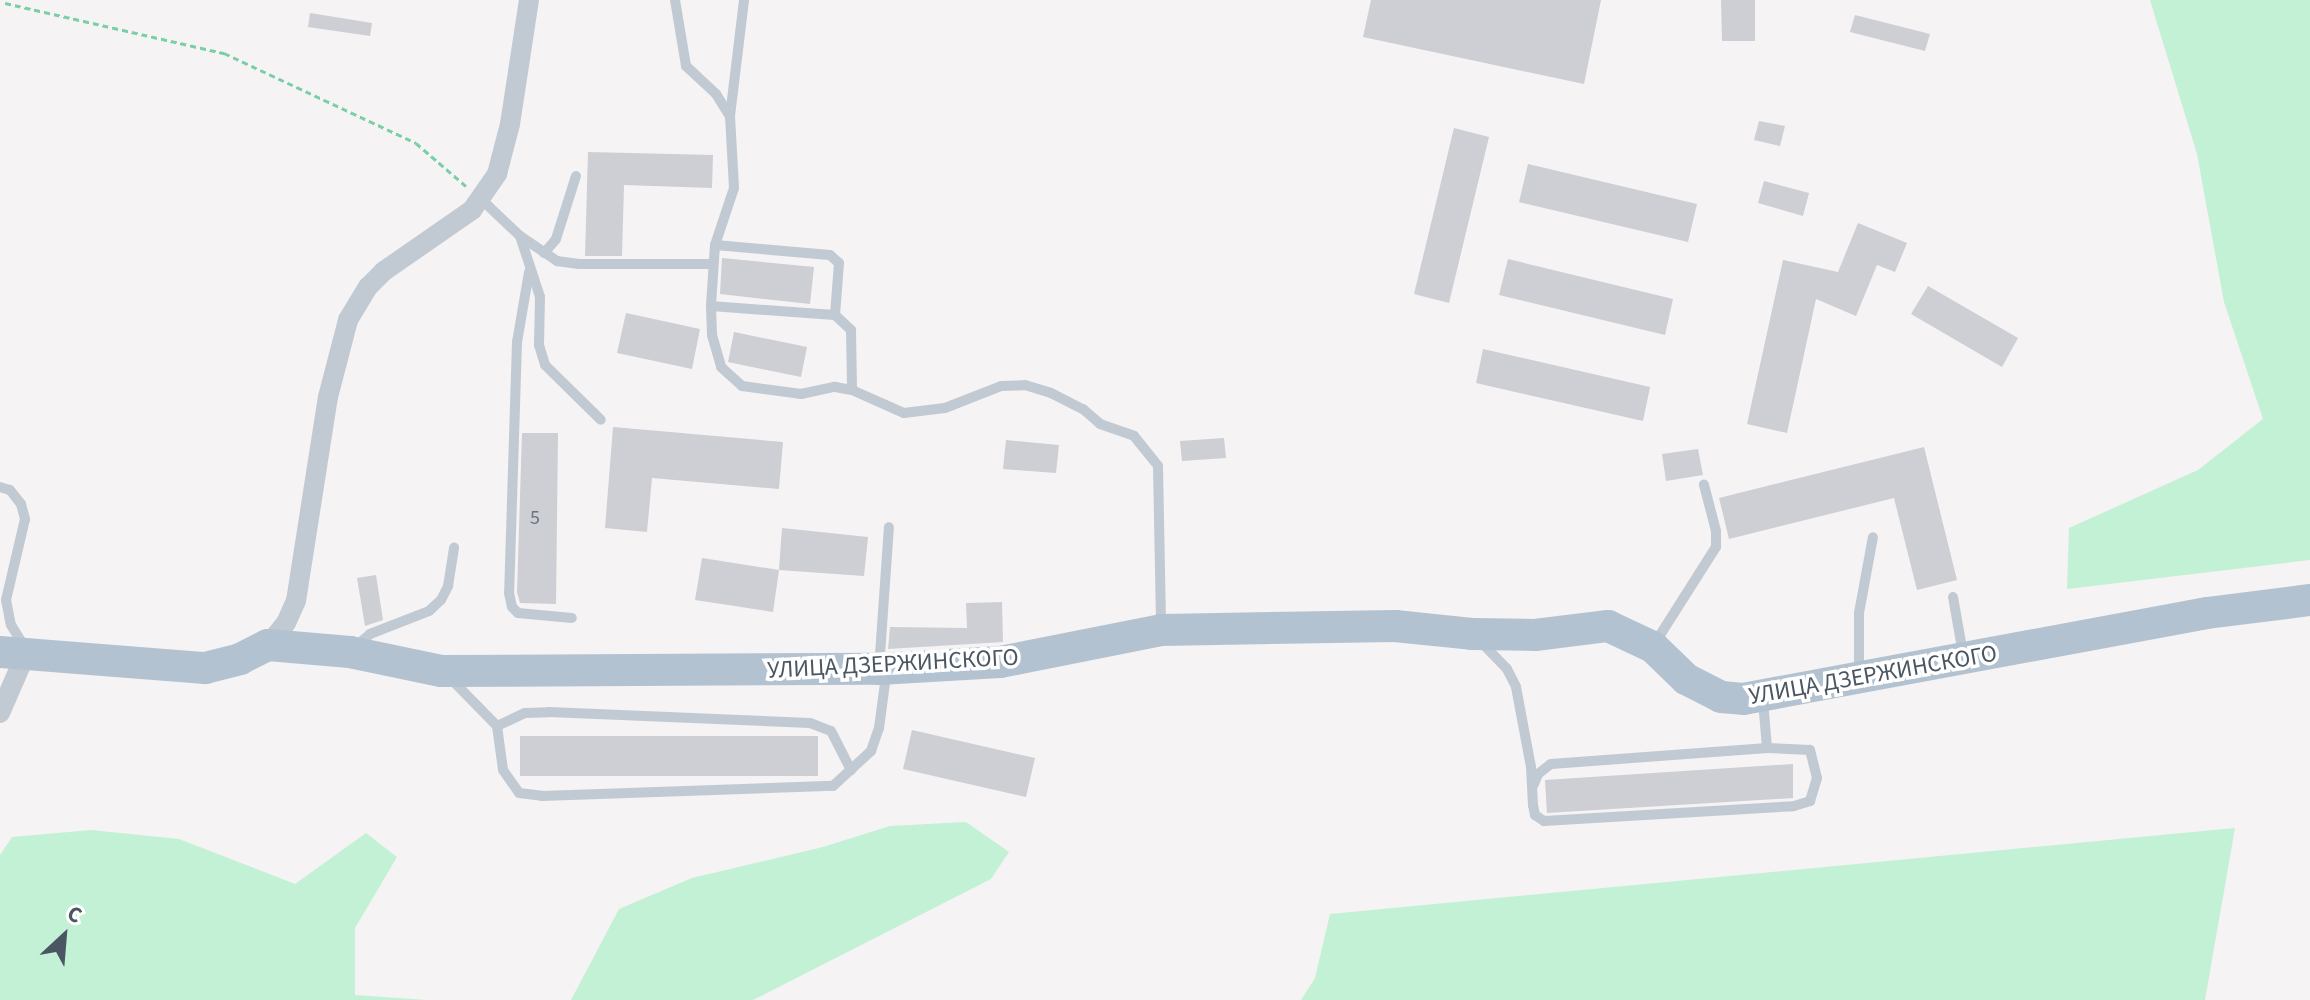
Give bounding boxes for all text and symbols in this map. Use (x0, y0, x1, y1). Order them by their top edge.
house number: 5 (530, 506, 540, 530)
street label: УЛИЦА ДЗЕРЖИНСКОГО (1747, 639, 1999, 711)
street label: УЛИЦА ДЗЕРЖИНСКОГО (767, 643, 1019, 685)
north arrow (24, 896, 104, 976)
text: С (62, 897, 87, 932)

